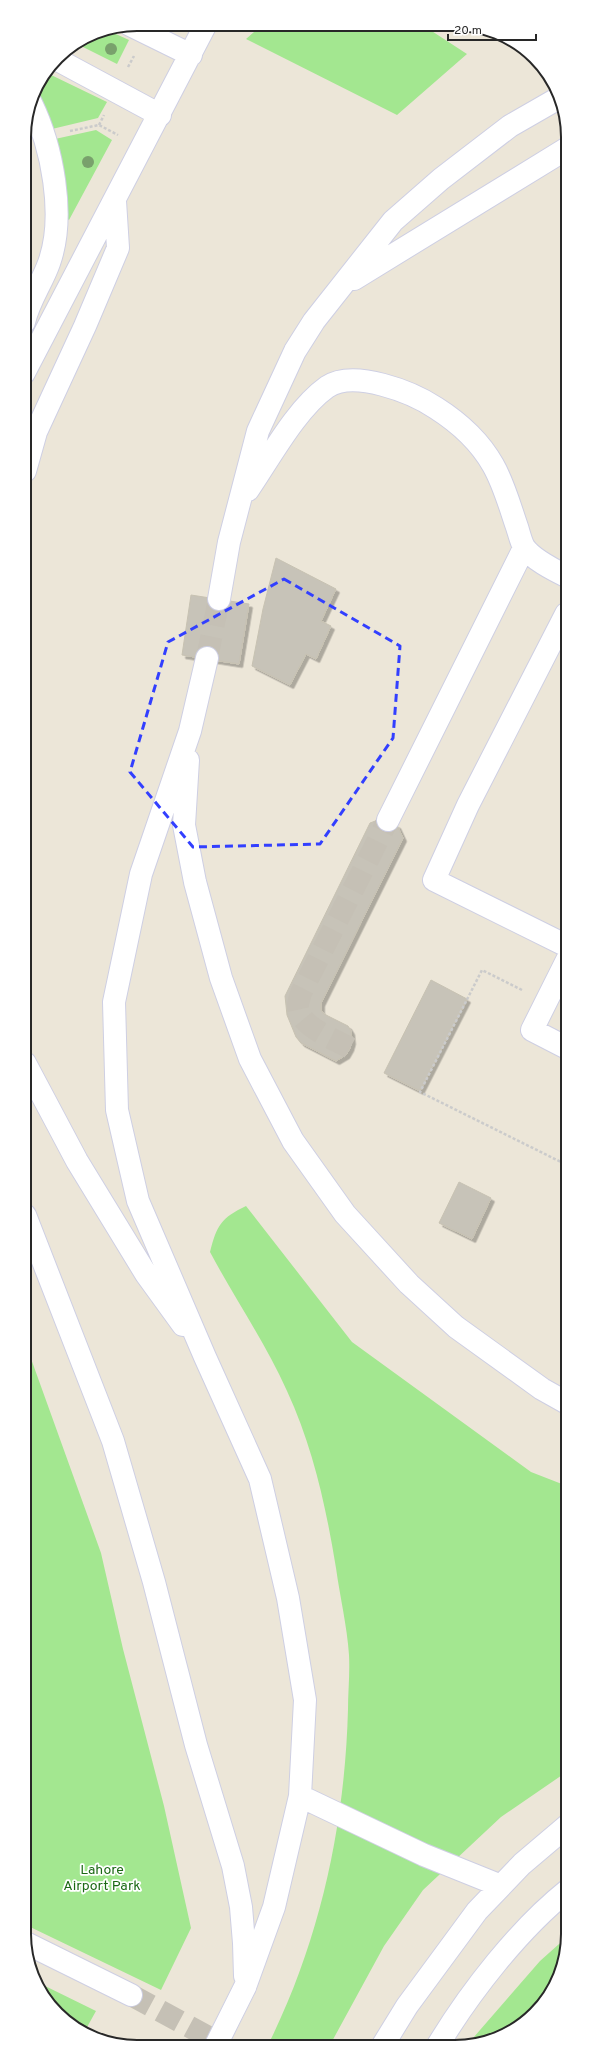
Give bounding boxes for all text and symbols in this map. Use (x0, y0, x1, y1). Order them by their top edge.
scale bar (448, 16, 536, 42)
text: 20 m (454, 23, 482, 39)
park label: Lahore Airport Park (63, 1862, 141, 1895)

